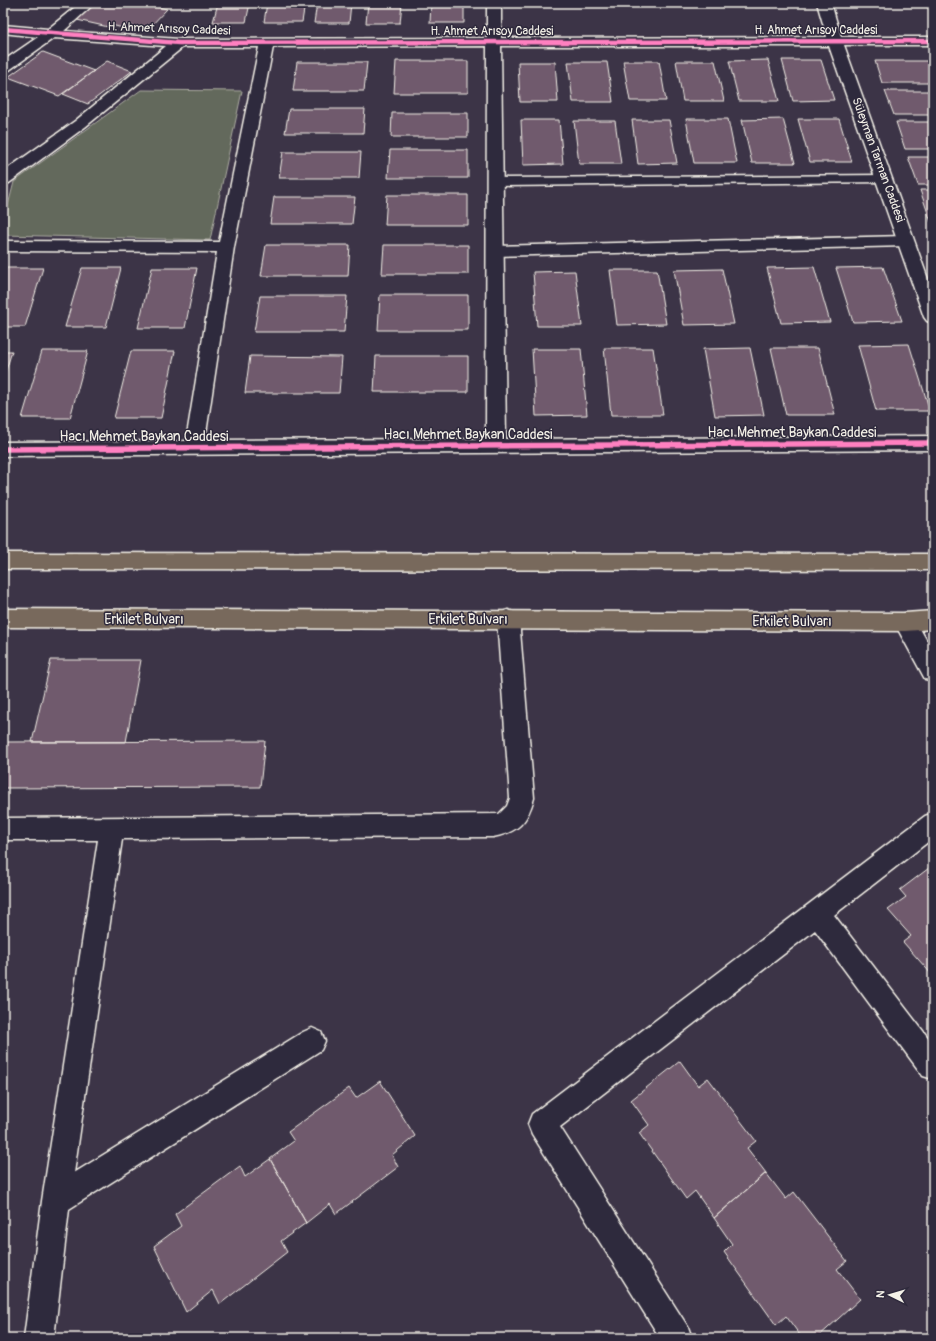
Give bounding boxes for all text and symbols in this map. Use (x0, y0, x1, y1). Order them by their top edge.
street label: H. Ahmet Arısoy Caddesi (107, 19, 231, 39)
street label: H. Ahmet Arısoy Caddesi (754, 23, 878, 38)
street label: H. Ahmet Arısoy Caddesi (430, 24, 554, 39)
street label: Süleyman Tarman Caddesi (848, 96, 908, 224)
street label: Hacı Mehmet Baykan Caddesi (708, 424, 877, 441)
street label: Hacı Mehmet Baykan Caddesi (384, 426, 553, 443)
street label: Hacı Mehmet Baykan Caddesi (60, 428, 229, 445)
street label: Erkilet Bulvarı (104, 611, 184, 628)
street label: Erkilet Bulvarı (428, 611, 508, 628)
street label: Erkilet Bulvarı (752, 613, 832, 630)
north arrow (870, 1275, 910, 1315)
text: N (874, 1289, 887, 1298)

